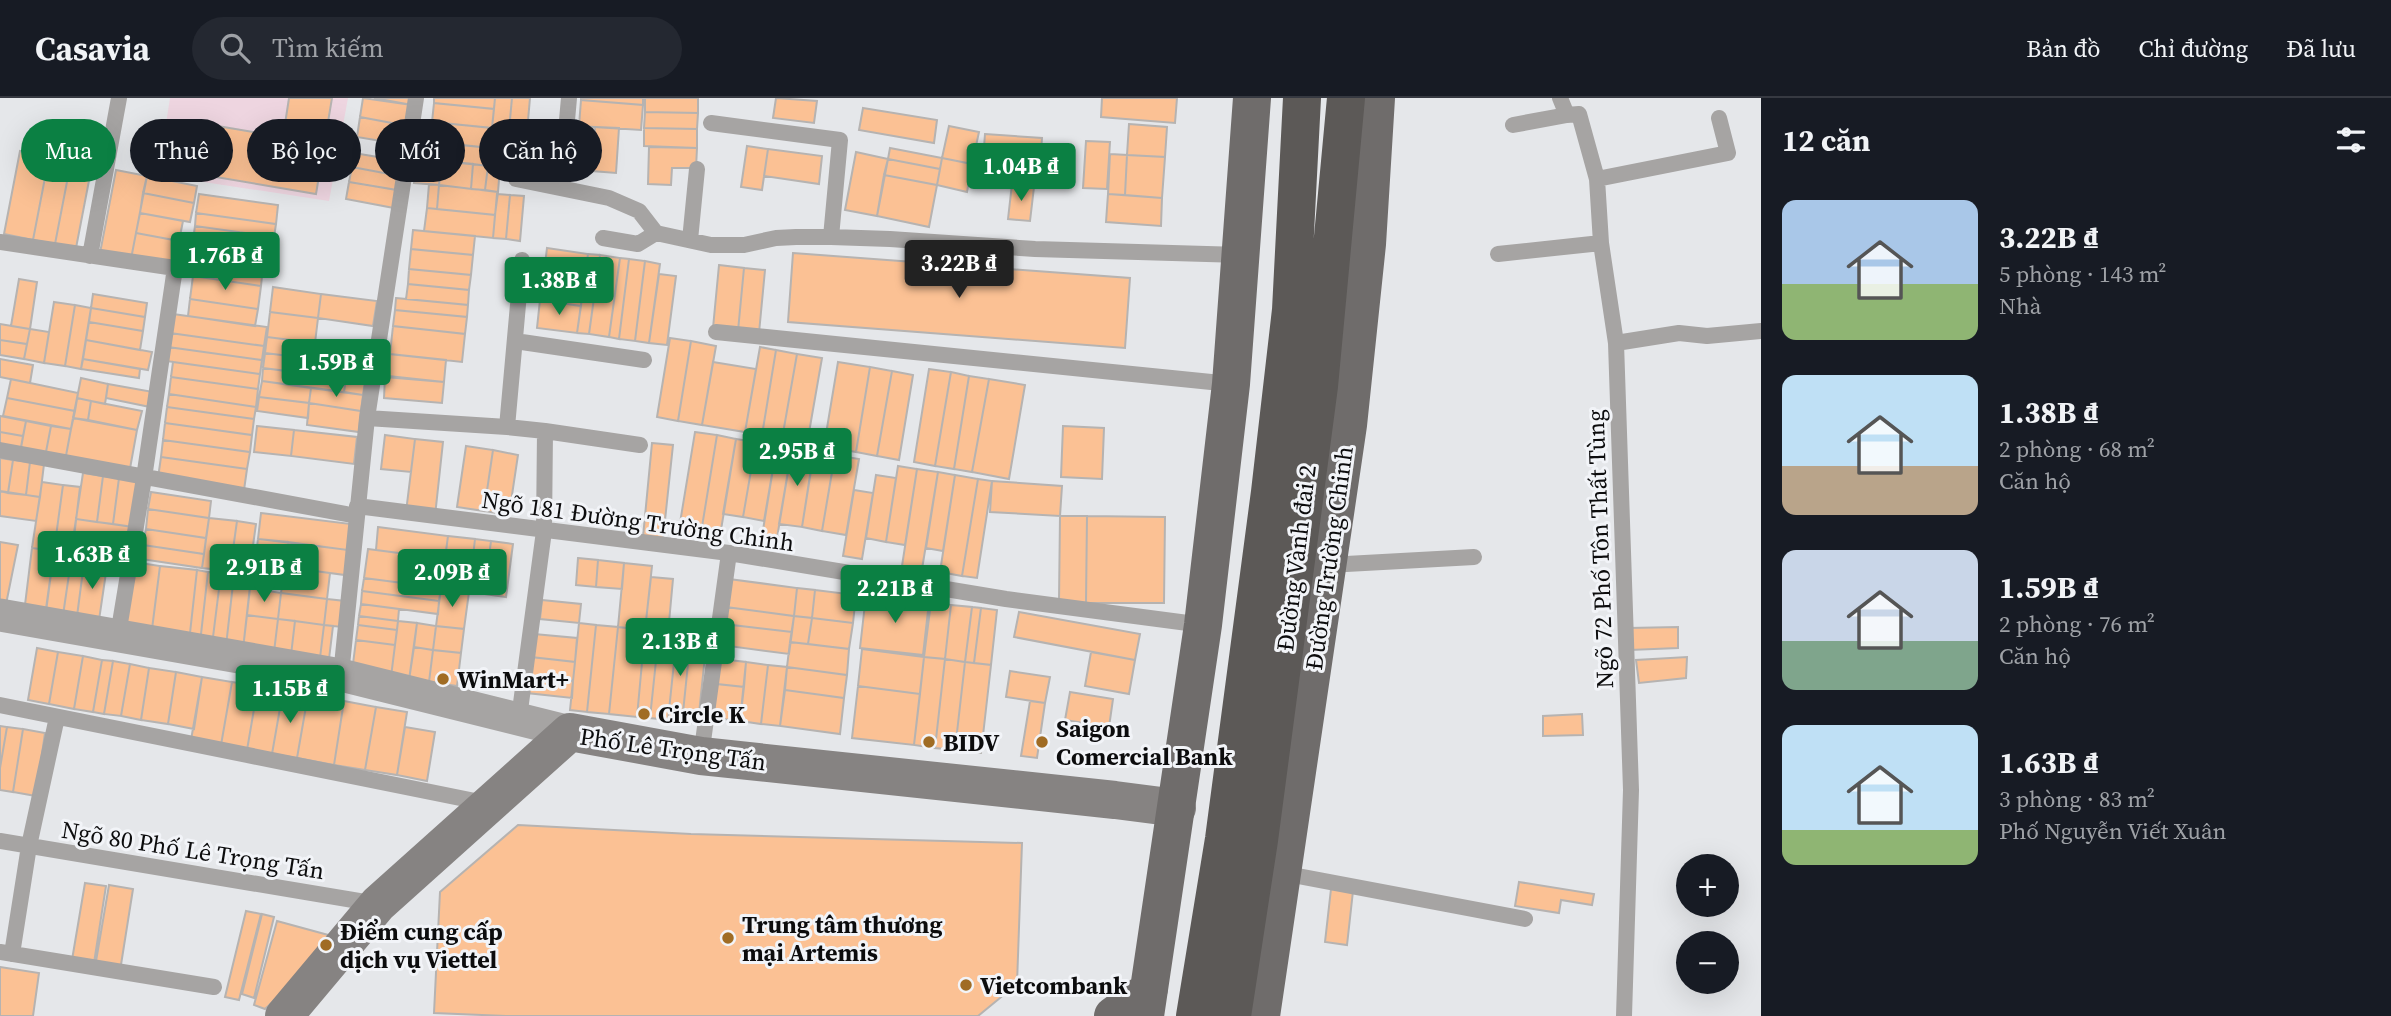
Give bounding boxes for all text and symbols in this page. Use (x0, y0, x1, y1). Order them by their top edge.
search box (192, 17, 682, 80)
text: Casavia (35, 26, 150, 71)
icon: search (216, 29, 254, 67)
text: Tìm kiếm (272, 30, 384, 66)
text: Bản đồ (2026, 32, 2100, 65)
text: Chỉ đường (2138, 32, 2248, 65)
text: Đã lưu (2286, 32, 2356, 65)
chip: Mua (21, 119, 116, 182)
chip: Thuê (130, 119, 233, 182)
chip: Bộ lọc (247, 119, 361, 182)
chip: Mới (375, 119, 465, 182)
chip: Căn hộ (479, 119, 602, 182)
text: 12 căn (1782, 120, 1870, 161)
icon: filters (2332, 121, 2370, 159)
pin: 1.04B ₫ (956, 144, 1086, 203)
text: 1.04B ₫ (983, 150, 1059, 182)
text: 3.22B ₫ (1999, 217, 2099, 258)
icon: home (1838, 228, 1922, 312)
pin: 1.76B ₫ (160, 232, 290, 292)
text: 1.76B ₫ (187, 239, 263, 271)
pin: 3.22B ₫ (894, 240, 1024, 300)
text: 3.22B ₫ (921, 247, 997, 279)
pin: 1.38B ₫ (494, 258, 624, 317)
text: 5 phòng · 143 m² (1999, 258, 2166, 290)
text: 1.38B ₫ (521, 264, 597, 296)
text: Nhà (1999, 290, 2041, 322)
pin: 1.59B ₫ (271, 340, 401, 399)
text: 1.59B ₫ (298, 346, 374, 378)
text: 1.38B ₫ (1999, 392, 2099, 433)
icon: home (1838, 403, 1922, 487)
street label: Ngõ 72 Phố Tôn Thất Tùng (1579, 409, 1621, 689)
pin: 2.95B ₫ (732, 428, 862, 488)
text: 2 phòng · 68 m² (1999, 433, 2155, 465)
text: 2.95B ₫ (759, 435, 835, 467)
street label: Đường Trường Chinh (1297, 444, 1361, 672)
street label: Đường Vành đai 2 (1268, 463, 1324, 653)
text: Căn hộ (1999, 465, 2071, 497)
street label: Ngõ 181 Đường Trường Chinh (480, 483, 796, 559)
pin: 1.63B ₫ (27, 532, 157, 591)
text: 1.63B ₫ (54, 538, 130, 570)
pin: 2.91B ₫ (199, 545, 329, 604)
pin: 2.09B ₫ (387, 550, 517, 609)
text: 2.91B ₫ (226, 551, 302, 583)
text: 2.09B ₫ (414, 556, 490, 588)
pin: 2.21B ₫ (830, 566, 960, 625)
text: 1.59B ₫ (1999, 567, 2099, 608)
text: 2.21B ₫ (857, 572, 933, 604)
icon: home (1838, 578, 1922, 662)
text: 2 phòng · 76 m² (1999, 608, 2155, 640)
pin: 2.13B ₫ (615, 618, 745, 678)
text: 2.13B ₫ (642, 625, 718, 657)
text: Căn hộ (1999, 640, 2071, 672)
place label: WinMart+ (457, 663, 569, 696)
pin: 1.15B ₫ (225, 666, 355, 725)
marker: WinMart+ (435, 671, 451, 687)
text: 1.15B ₫ (252, 672, 328, 704)
place label: Circle K (658, 698, 745, 731)
marker: Circle K (636, 706, 652, 722)
place label: Saigon Comercial Bank (1056, 712, 1233, 773)
street label: Phố Lê Trọng Tấn (578, 720, 768, 778)
place label: BIDV (943, 726, 1000, 759)
marker: BIDV (921, 734, 937, 750)
marker: Saigon Comercial Bank (1034, 734, 1050, 750)
text: 1.63B ₫ (1999, 742, 2099, 783)
icon: home (1838, 753, 1922, 837)
text: 3 phòng · 83 m² (1999, 783, 2155, 815)
street label: Ngõ 80 Phố Lê Trọng Tấn (59, 813, 327, 887)
text: Phố Nguyễn Viết Xuân (1999, 815, 2226, 847)
map controls (1676, 854, 1739, 994)
button: + (1676, 854, 1739, 917)
place label: Trung tâm thương mại Artemis (742, 908, 942, 969)
place label: Điểm cung cấp dịch vụ Viettel (340, 915, 503, 976)
marker: Trung tâm thương mại Artemis (720, 930, 736, 946)
button: − (1676, 931, 1739, 994)
marker: Điểm cung cấp dịch vụ Viettel (318, 937, 334, 953)
place label: Vietcombank (980, 969, 1128, 1002)
marker: Vietcombank (958, 977, 974, 993)

